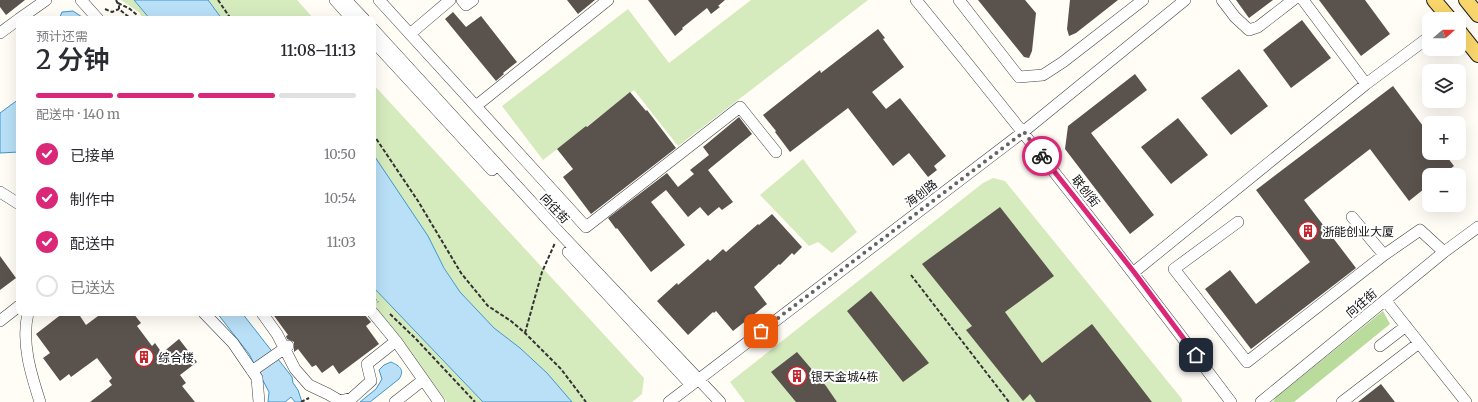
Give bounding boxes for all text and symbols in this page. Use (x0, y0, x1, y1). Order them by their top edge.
north arrow (1422, 12, 1466, 56)
map controls (1422, 12, 1466, 212)
text: 预计还需 (36, 28, 88, 45)
text: 11:08–11:13 (280, 41, 356, 60)
text: 2 分钟 (36, 43, 110, 76)
button: layers (1422, 64, 1466, 108)
text: 配送中 · 140 m (36, 106, 120, 123)
button: + (1422, 116, 1466, 160)
courier (1022, 136, 1062, 176)
icon: check (36, 143, 58, 165)
icon: bike (1031, 145, 1053, 167)
text: 已接单 (70, 146, 115, 165)
text: 10:50 (324, 146, 356, 163)
button: − (1422, 168, 1466, 212)
street label: 联创街 (1069, 172, 1103, 210)
street label: 海创路 (902, 176, 940, 210)
icon: check (36, 187, 58, 209)
text: 制作中 (70, 190, 115, 209)
text: 10:54 (324, 190, 356, 207)
street label: 向往街 (537, 190, 573, 226)
building icon: 浙能创业大厦 (1297, 220, 1319, 242)
place label: 浙能创业大厦 (1322, 224, 1394, 239)
icon: check (36, 231, 58, 253)
text: 配送中 (70, 234, 115, 253)
text: 11:03 (327, 234, 356, 251)
text: 已送达 (70, 278, 115, 297)
street label: 向往街 (1342, 286, 1380, 320)
pin (744, 314, 778, 348)
icon: bag (750, 320, 772, 342)
pin (1179, 338, 1213, 372)
icon: home (1185, 344, 1207, 366)
building icon: 综合楼 (133, 346, 155, 368)
place label: 综合楼 (158, 350, 194, 365)
building icon: 银天金城4栋 (786, 365, 808, 387)
place label: 银天金城4栋 (811, 369, 878, 384)

